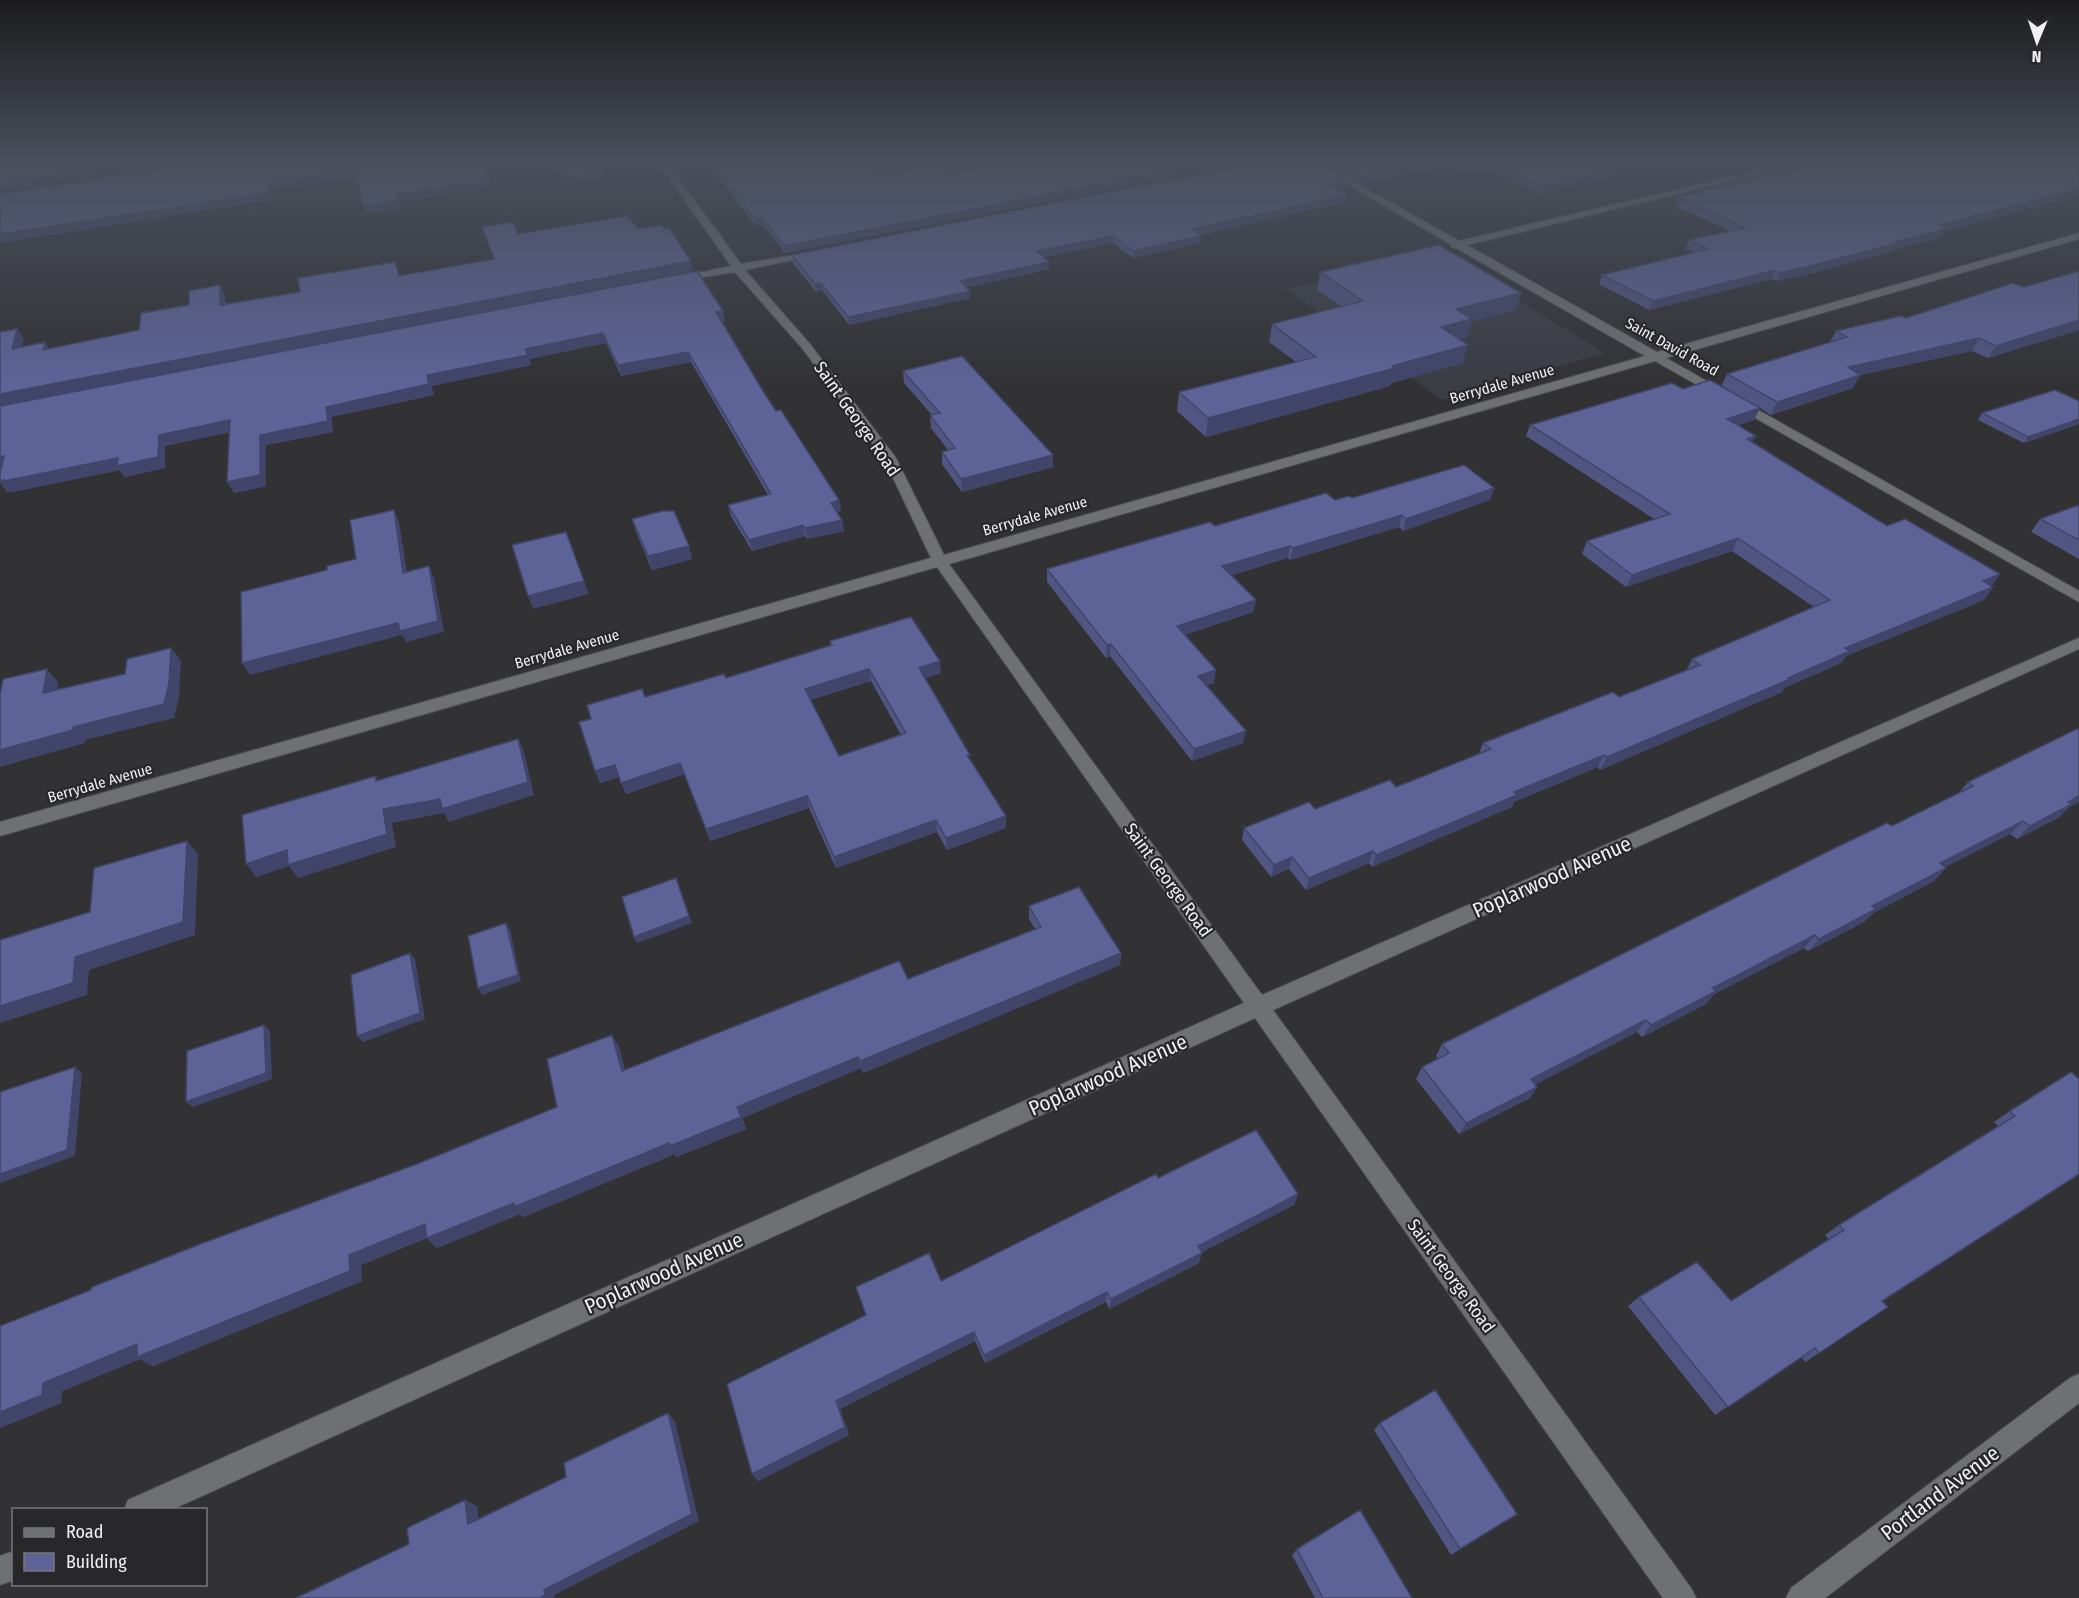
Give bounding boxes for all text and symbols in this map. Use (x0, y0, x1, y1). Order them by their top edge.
north arrow (2007, 12, 2067, 72)
text: N (2031, 47, 2042, 66)
street label: Saint David Road (1622, 314, 1722, 380)
street label: Saint George Road (809, 357, 905, 481)
street label: Berrydale Avenue (1448, 360, 1556, 408)
street label: Berrydale Avenue (981, 492, 1089, 540)
street label: Berrydale Avenue (513, 625, 621, 673)
street label: Berrydale Avenue (46, 759, 154, 807)
street label: Saint George Road (1119, 819, 1217, 941)
street label: Poplarwood Avenue (1469, 830, 1635, 924)
street label: Poplarwood Avenue (1025, 1028, 1191, 1122)
street label: Saint George Road (1402, 1215, 1500, 1337)
street label: Poplarwood Avenue (581, 1226, 747, 1320)
street label: Portland Avenue (1876, 1440, 2004, 1546)
legend (12, 1508, 207, 1586)
text: Road (66, 1521, 103, 1543)
text: Building (66, 1551, 127, 1573)

